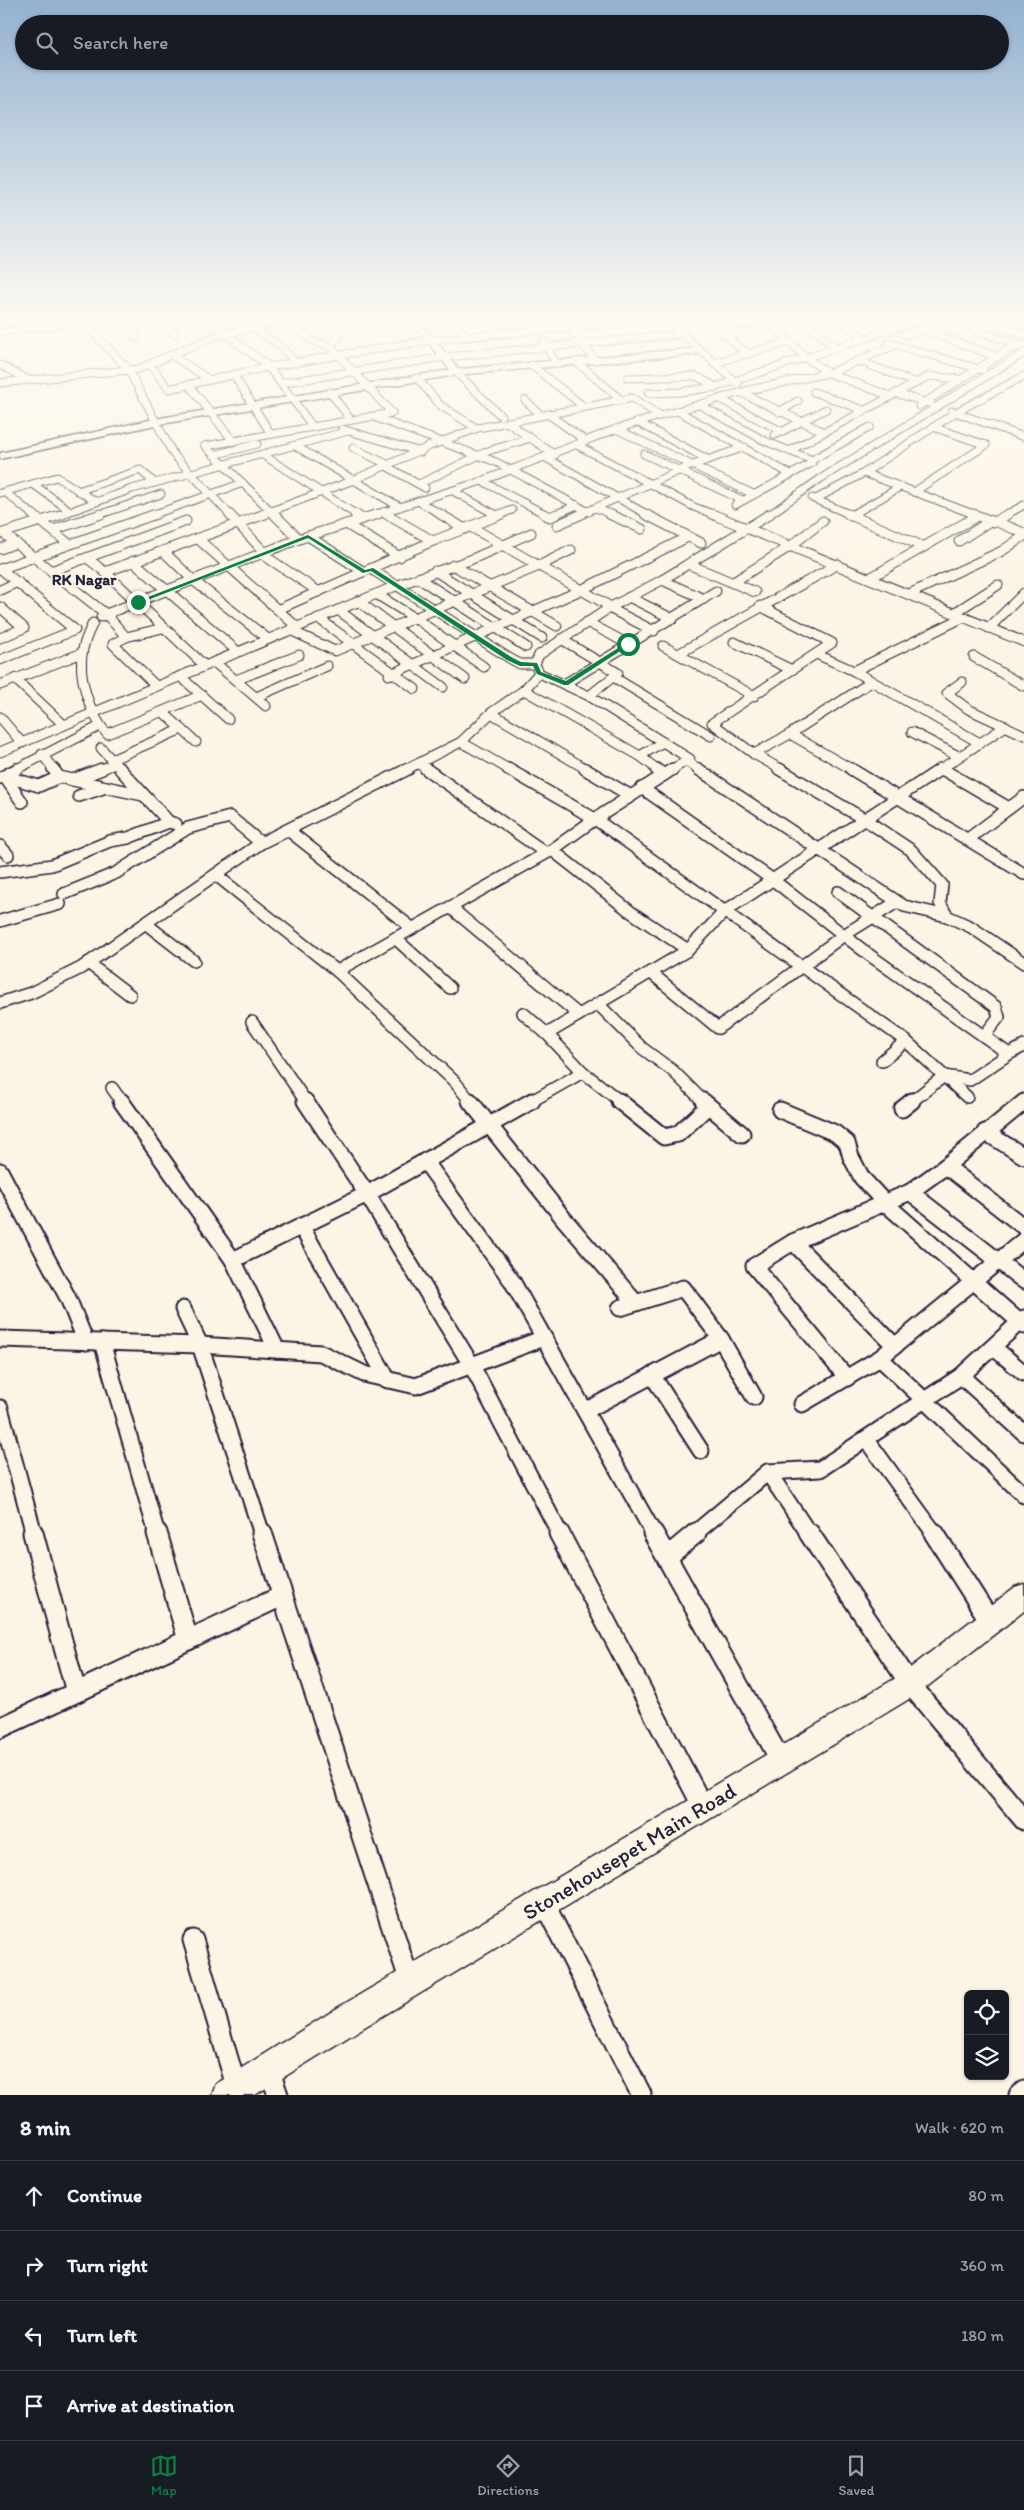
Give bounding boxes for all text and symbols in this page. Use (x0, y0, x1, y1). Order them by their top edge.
search box (15, 15, 1009, 70)
icon: search (33, 29, 61, 57)
text: Search here (73, 31, 168, 54)
district label: RK Nagar (52, 570, 117, 590)
route end (127, 591, 150, 614)
route start (617, 633, 640, 656)
street label: Stonehousepet Main Road (518, 1777, 741, 1926)
map controls (964, 1990, 1009, 2080)
button: locate (964, 1990, 1009, 2035)
button: layers (964, 2035, 1009, 2080)
text: 8 min (20, 2115, 70, 2140)
text: Walk · 620 m (915, 2118, 1004, 2137)
icon: ahead (20, 2182, 48, 2210)
text: Continue (67, 2184, 142, 2207)
text: 80 m (968, 2186, 1004, 2205)
icon: right (20, 2252, 48, 2280)
text: Turn right (67, 2254, 148, 2277)
text: 360 m (960, 2256, 1004, 2275)
icon: left (20, 2322, 48, 2350)
text: Turn left (67, 2324, 137, 2347)
text: 180 m (961, 2326, 1004, 2345)
icon: arrive (20, 2392, 48, 2420)
text: Arrive at destination (67, 2394, 234, 2417)
tab: Map (150, 2452, 178, 2499)
tab: Directions (477, 2452, 539, 2499)
tab: Saved (838, 2452, 874, 2499)

